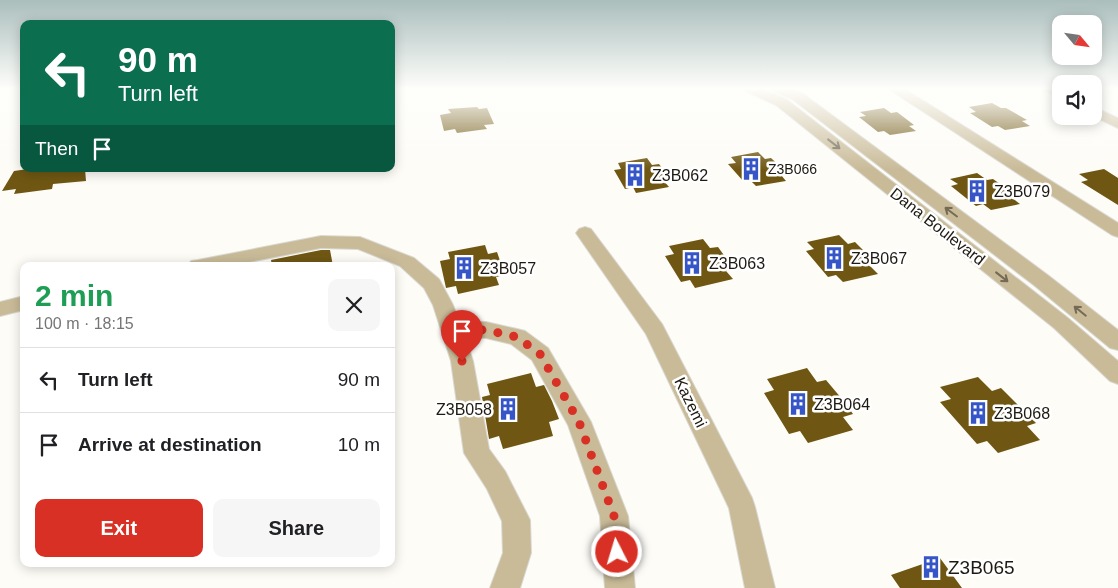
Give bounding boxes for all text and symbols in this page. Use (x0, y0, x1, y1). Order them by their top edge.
north arrow (1052, 15, 1102, 65)
map controls (1052, 15, 1102, 125)
icon: left (35, 40, 100, 105)
text: 90 m (118, 40, 198, 79)
button: sound (1052, 75, 1102, 125)
text: Turn left (118, 81, 198, 106)
icon: arrive (88, 135, 116, 163)
text: Then (35, 138, 78, 159)
one-way arrow (827, 138, 840, 149)
building icon: Z3B066 (738, 156, 764, 182)
place label: Z3B066 (768, 161, 817, 177)
building icon: Z3B062 (622, 162, 648, 188)
place label: Z3B062 (652, 167, 708, 184)
building icon: Z3B079 (964, 178, 990, 204)
place label: Z3B079 (994, 183, 1050, 200)
street label: Dana Boulevard (887, 184, 988, 268)
one-way arrow (945, 207, 958, 218)
building icon: Z3B067 (821, 245, 847, 271)
building icon: Z3B063 (679, 250, 705, 276)
place label: Z3B067 (851, 250, 907, 267)
building icon: Z3B057 (451, 255, 477, 281)
place label: Z3B063 (709, 255, 765, 272)
place label: Z3B057 (480, 260, 536, 277)
one-way arrow (995, 272, 1008, 283)
text: 2 min (35, 279, 113, 312)
button: close (328, 279, 380, 331)
one-way arrow (1074, 306, 1087, 317)
pin (441, 310, 483, 361)
text: 100 m · 18:15 (35, 315, 134, 332)
icon: arrive (448, 317, 476, 345)
icon: left (35, 366, 63, 394)
text: Turn left (78, 369, 153, 390)
text: 90 m (338, 369, 380, 390)
street label: Kazemi (671, 375, 710, 430)
building icon: Z3B064 (785, 391, 811, 417)
building icon: Z3B058 (495, 396, 521, 422)
place label: Z3B064 (814, 396, 870, 413)
building icon: Z3B068 (965, 400, 991, 426)
place label: Z3B058 (436, 401, 492, 418)
place label: Z3B068 (994, 405, 1050, 422)
icon: arrive (35, 431, 63, 459)
text: Arrive at destination (78, 434, 262, 455)
text: 10 m (338, 434, 380, 455)
button: Exit (35, 499, 203, 557)
button: Share (213, 499, 380, 557)
position arrow (590, 525, 642, 577)
building icon: Z3B065 (918, 554, 944, 580)
place label: Z3B065 (948, 557, 1015, 578)

